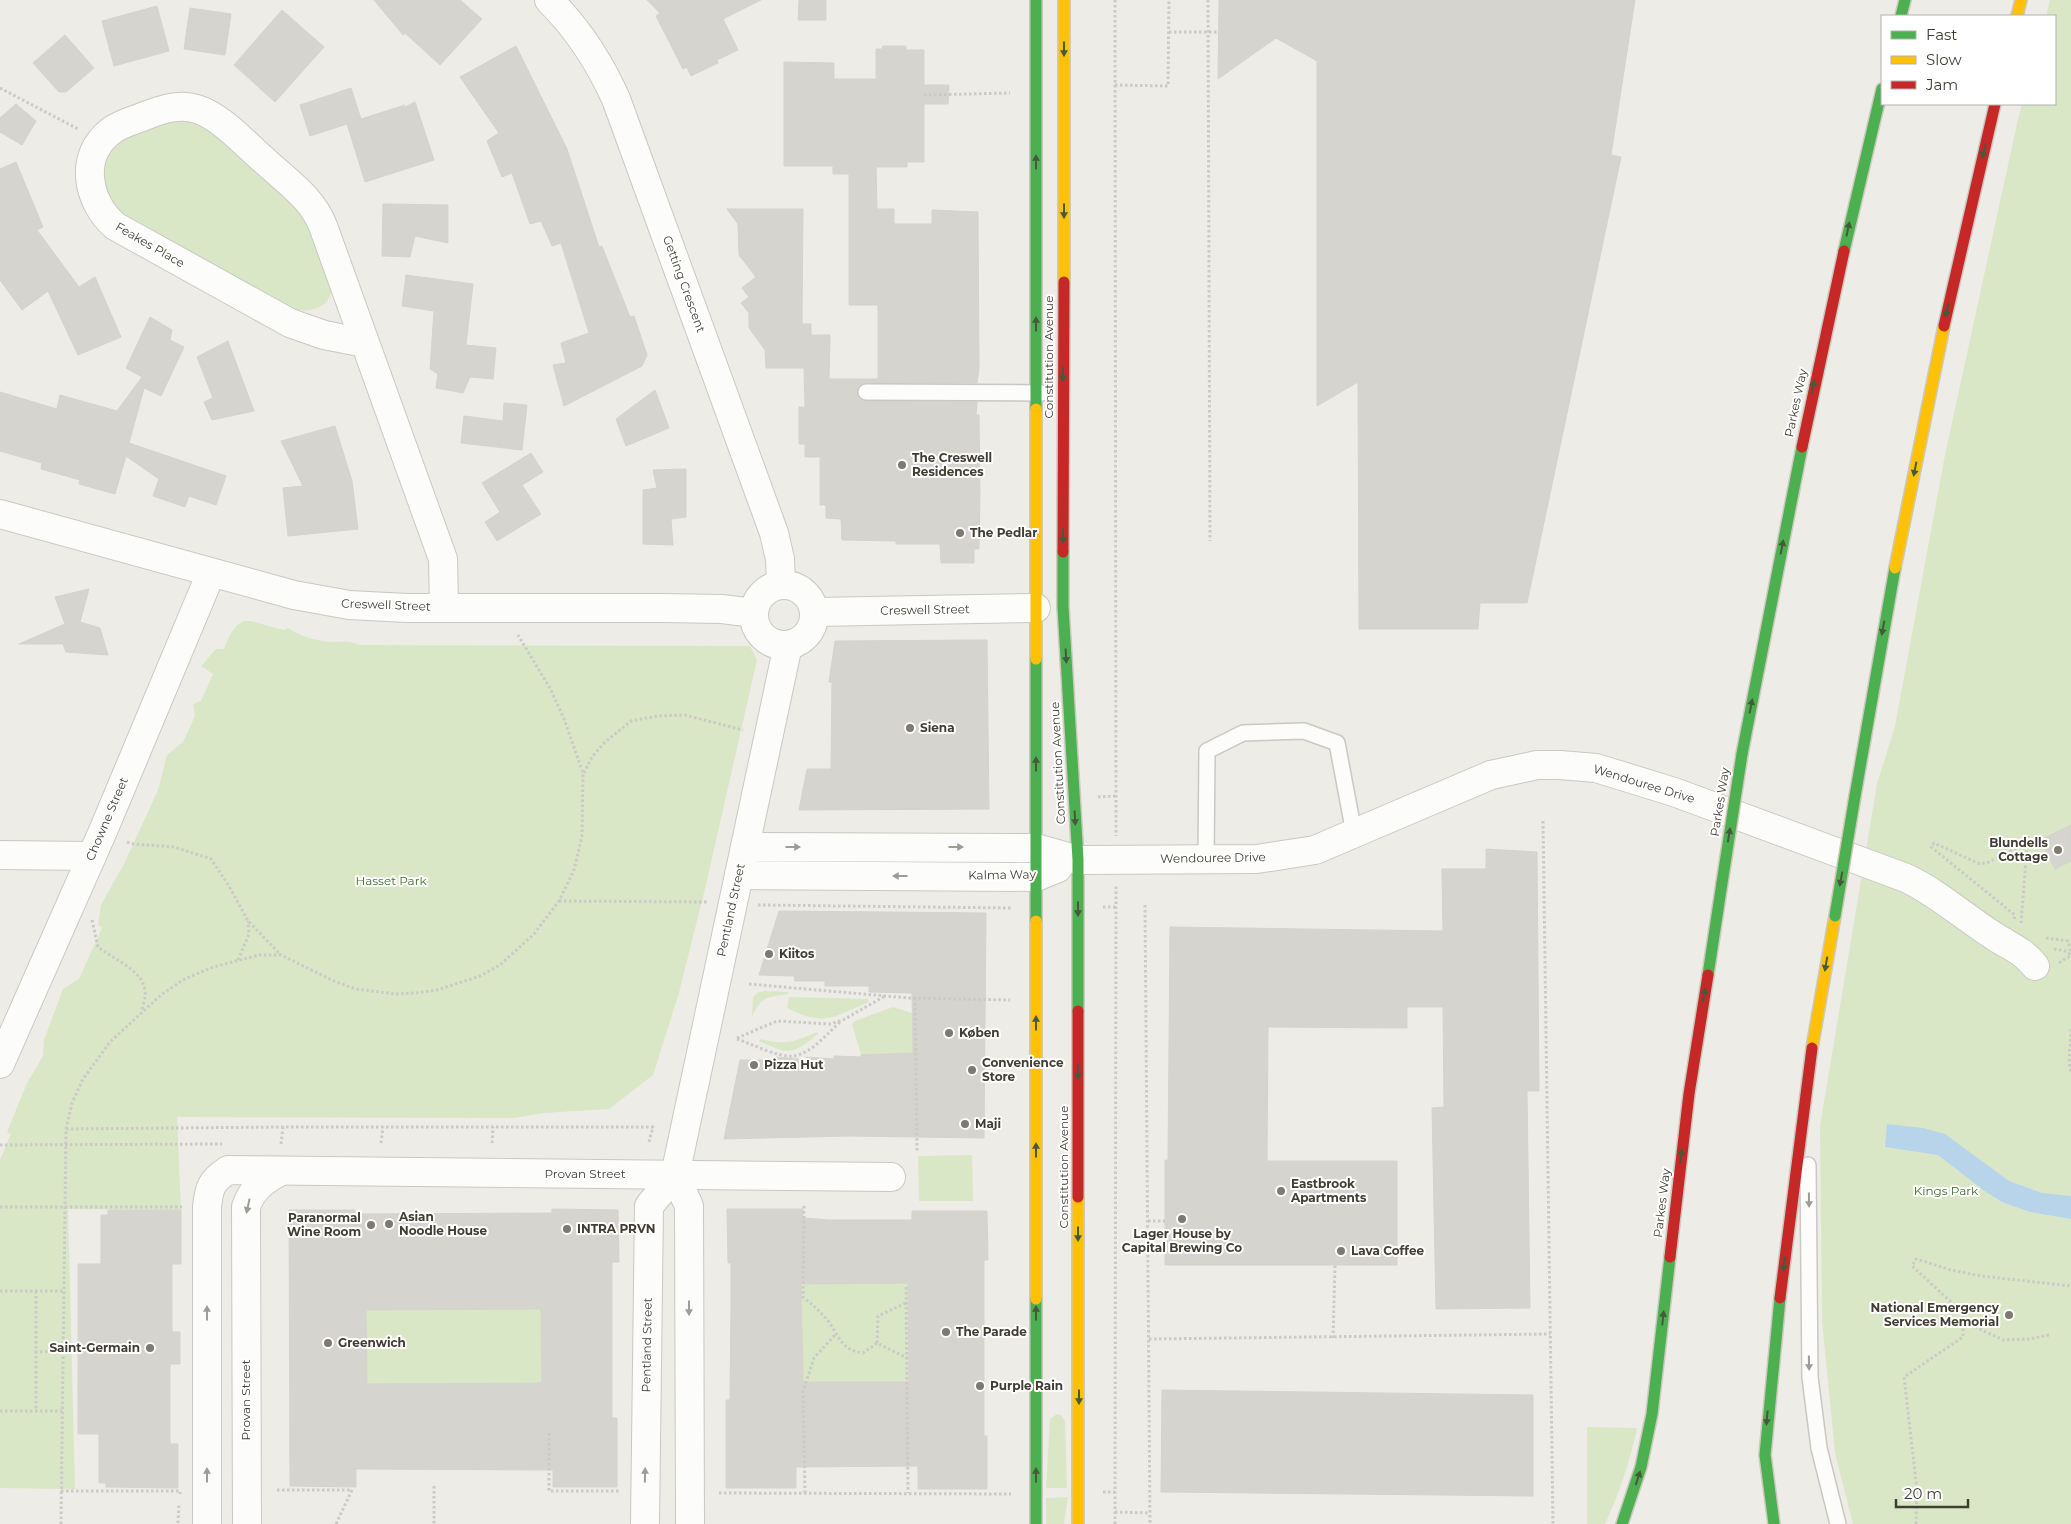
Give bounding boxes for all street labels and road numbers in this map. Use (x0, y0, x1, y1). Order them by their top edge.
street label: Feakes Place (113, 219, 188, 270)
street label: Getting Crescent (660, 233, 709, 334)
street label: Constitution Avenue (1041, 296, 1056, 418)
street label: Parkes Way (1781, 367, 1810, 438)
street label: Creswell Street (341, 595, 431, 614)
street label: Creswell Street (880, 601, 970, 618)
street label: Constitution Avenue (1047, 701, 1068, 825)
street label: Wendouree Drive (1592, 761, 1697, 806)
street label: Parkes Way (1707, 766, 1732, 837)
street label: Chowne Street (82, 775, 131, 863)
street label: Wendouree Drive (1160, 849, 1266, 866)
street label: Pentland Street (713, 862, 748, 958)
street label: Kalma Way (968, 866, 1036, 883)
street label: Constitution Avenue (1056, 1106, 1071, 1228)
street label: Provan Street (544, 1166, 626, 1181)
street label: Parkes Way (1650, 1167, 1673, 1238)
street label: Pentland Street (638, 1297, 655, 1392)
street label: Provan Street (238, 1359, 253, 1441)

